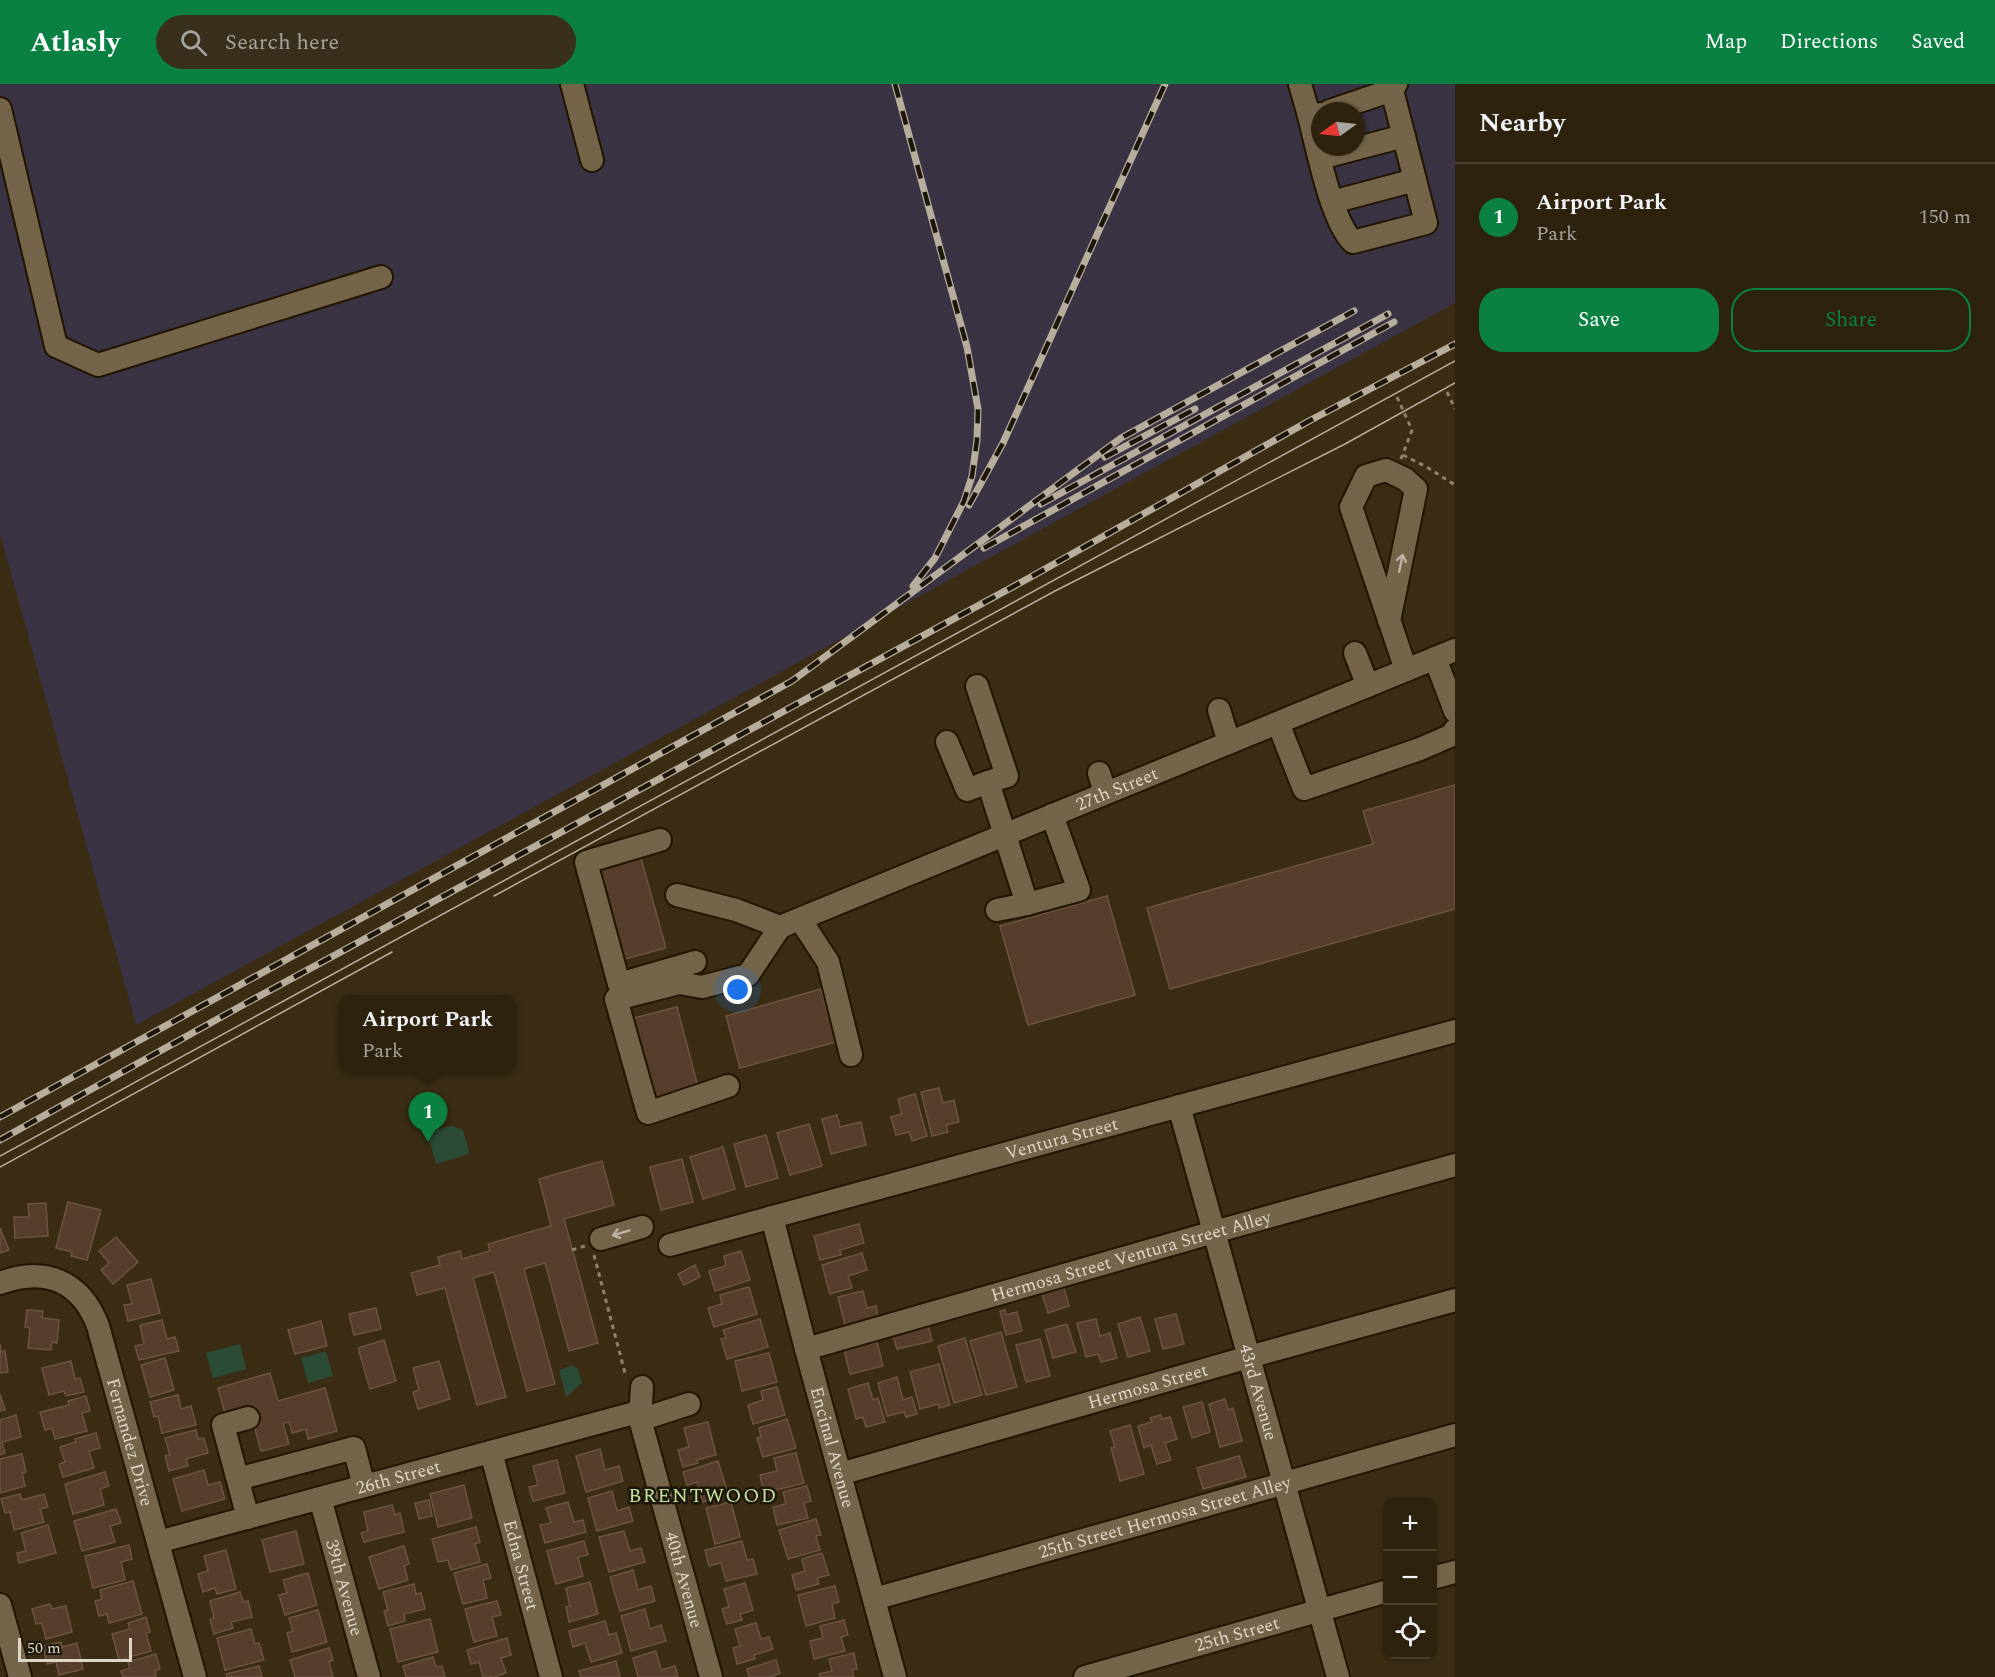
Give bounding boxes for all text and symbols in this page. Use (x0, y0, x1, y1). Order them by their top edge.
search box (156, 15, 576, 69)
text: Atlasly (30, 21, 120, 64)
icon: search (177, 26, 210, 59)
text: Search here (225, 26, 339, 59)
text: Map (1705, 26, 1747, 58)
text: Directions (1780, 26, 1878, 58)
text: Saved (1911, 26, 1965, 58)
north arrow (1311, 102, 1365, 156)
text: Nearby (1479, 103, 1565, 143)
text: Airport Park (1536, 186, 1667, 219)
text: 1 (1493, 202, 1504, 232)
text: 150 m (1919, 202, 1971, 232)
text: Park (1536, 219, 1577, 249)
button: Save (1479, 288, 1719, 352)
button: Share (1731, 288, 1971, 352)
one-way arrow (1396, 554, 1407, 574)
street label: 27th Street (1072, 760, 1162, 818)
your location (723, 975, 752, 1004)
popup (339, 995, 516, 1073)
text: Airport Park (362, 1003, 493, 1036)
text: Park (362, 1036, 403, 1066)
pin: 1 (408, 1092, 448, 1142)
street label: Ventura Street (1002, 1110, 1121, 1167)
street label: Hermosa Street Ventura Street Alley (988, 1203, 1276, 1309)
one-way arrow (612, 1228, 631, 1239)
street label: 43rd Avenue (1232, 1341, 1284, 1444)
street label: Hermosa Street (1084, 1356, 1211, 1417)
street label: Fernandez Drive (99, 1375, 160, 1510)
street label: Encinal Avenue (803, 1383, 862, 1511)
street label: 26th Street (353, 1453, 444, 1502)
street label: 25th Street Hermosa Street Alley (1036, 1469, 1295, 1566)
district label: BRENTWOOD (628, 1481, 778, 1511)
map controls (1383, 1497, 1437, 1659)
button: + (1383, 1497, 1437, 1551)
street label: Edna Street (496, 1517, 546, 1613)
street label: 40th Avenue (658, 1529, 710, 1631)
street label: 39th Avenue (318, 1537, 370, 1639)
button: − (1383, 1551, 1437, 1605)
button: locate (1383, 1605, 1437, 1659)
street label: 25th Street (1192, 1610, 1282, 1659)
scale bar (18, 1635, 132, 1662)
text: 50 m (27, 1636, 61, 1660)

